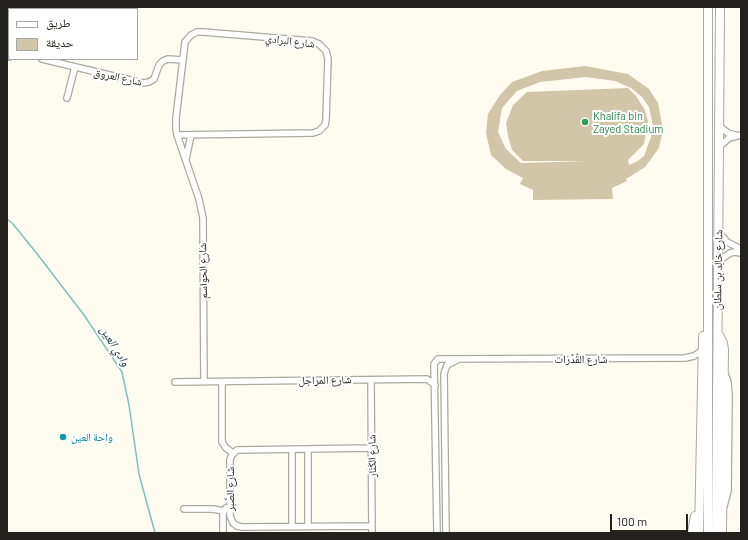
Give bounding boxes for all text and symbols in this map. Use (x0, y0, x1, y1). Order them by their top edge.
legend (8, 8, 138, 60)
text: طريق (46, 15, 71, 29)
street label: شارع البرادي (265, 31, 315, 51)
text: حديقة (46, 35, 74, 49)
street label: شارع العروق (93, 65, 143, 89)
place label: Khalifa bin Zayed Stadium (593, 109, 663, 135)
marker: Khalifa bin Zayed Stadium (580, 117, 590, 127)
street label: شارع خالِد بن سلطان (711, 230, 725, 310)
street label: شارع الحواسم (196, 243, 210, 299)
water label: وادي العين (97, 323, 133, 369)
street label: شارع القُدْرَات (555, 352, 607, 366)
street label: شارع المراجل (298, 373, 352, 387)
place label: واحة العين (71, 430, 113, 444)
marker: واحة العين (58, 432, 68, 442)
street label: شارع الكَنَار (365, 434, 379, 478)
street label: شارع الصَّبر (223, 467, 237, 511)
scale bar (612, 506, 690, 532)
text: 100 m (617, 514, 647, 528)

